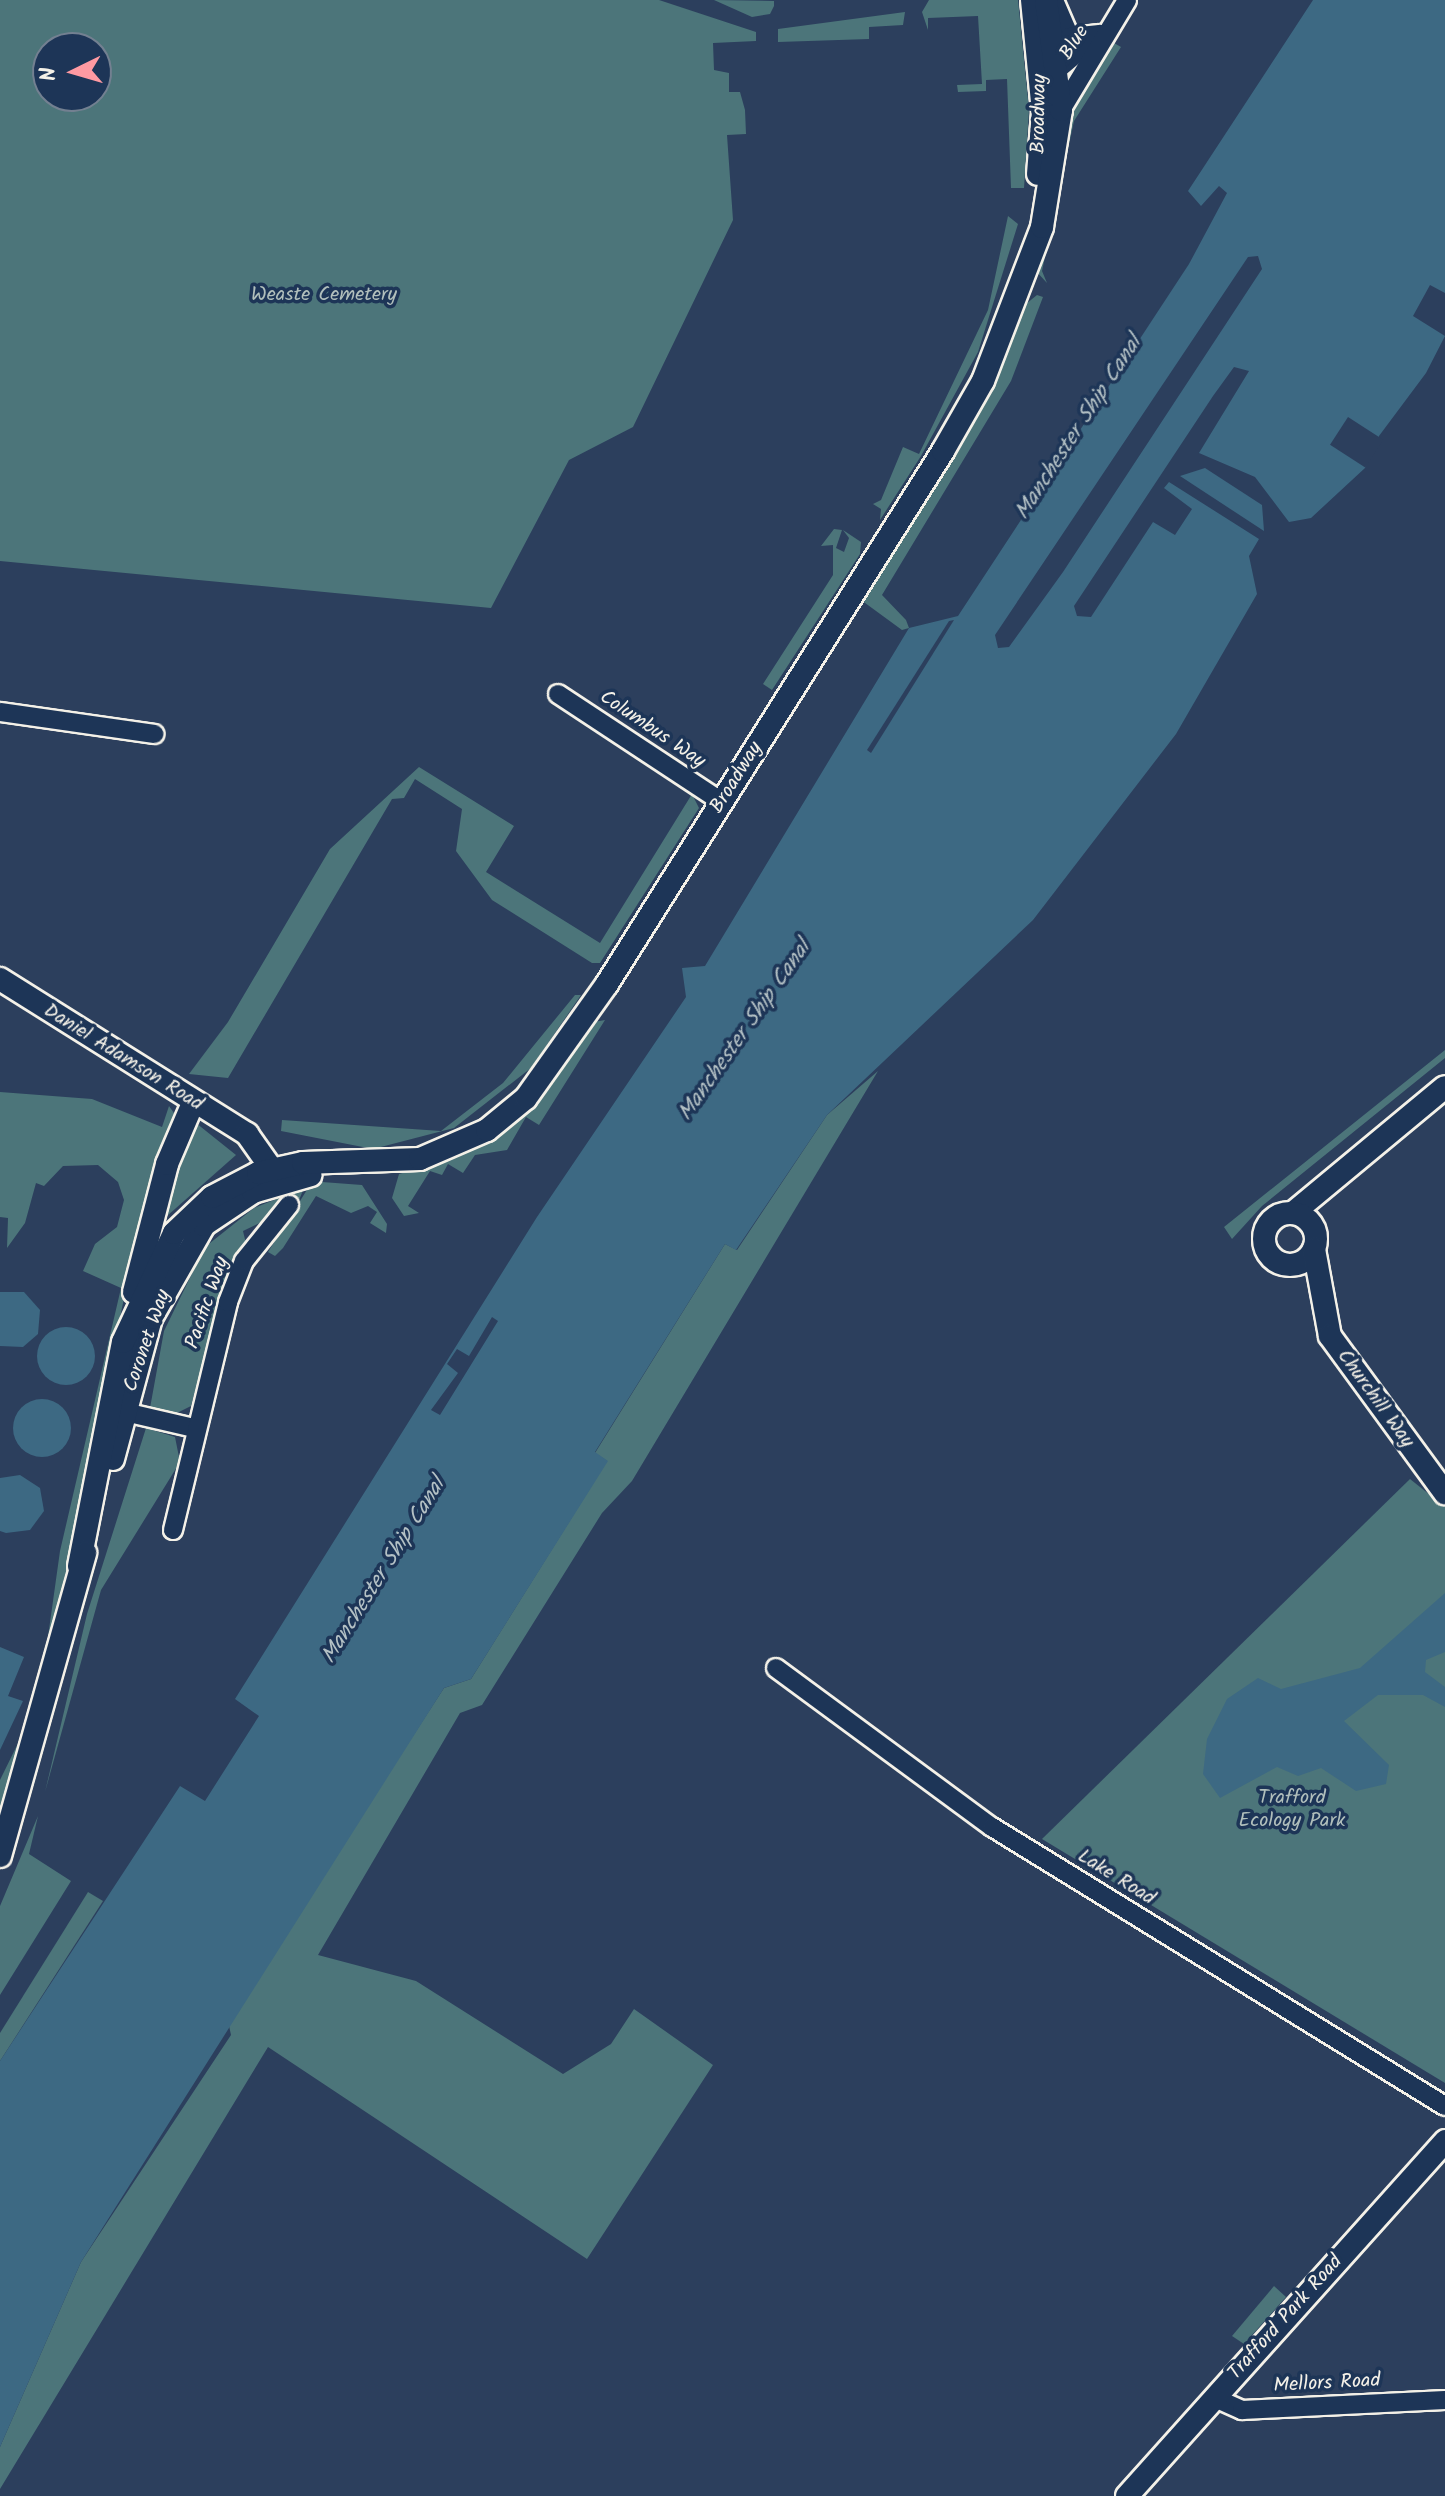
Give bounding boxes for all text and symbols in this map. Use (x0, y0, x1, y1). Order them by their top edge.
street label: Blue (1055, 21, 1095, 65)
north arrow (32, 32, 112, 112)
text: N (32, 66, 68, 82)
street label: Broadway (1027, 74, 1053, 154)
park label: Weaste Cemetery (251, 283, 397, 307)
water label: Manchester Ship Canal (1010, 331, 1148, 525)
street label: Columbus Way (594, 686, 710, 774)
street label: Broadway (706, 738, 768, 818)
water label: Manchester Ship Canal (673, 936, 817, 1126)
street label: Daniel Adamson Road (39, 999, 207, 1117)
street label: Pacific Way (181, 1254, 235, 1352)
street label: Coronet Way (119, 1287, 177, 1395)
street label: Churchill Way (1331, 1345, 1419, 1453)
water label: Manchester Ship Canal (316, 1473, 452, 1669)
park label: Trafford Ecology Park (1239, 1787, 1345, 1834)
street label: Lake Road (1073, 1845, 1159, 1911)
street label: Trafford Park Road (1224, 2251, 1348, 2385)
street label: Mellors Road (1273, 2369, 1381, 2399)

